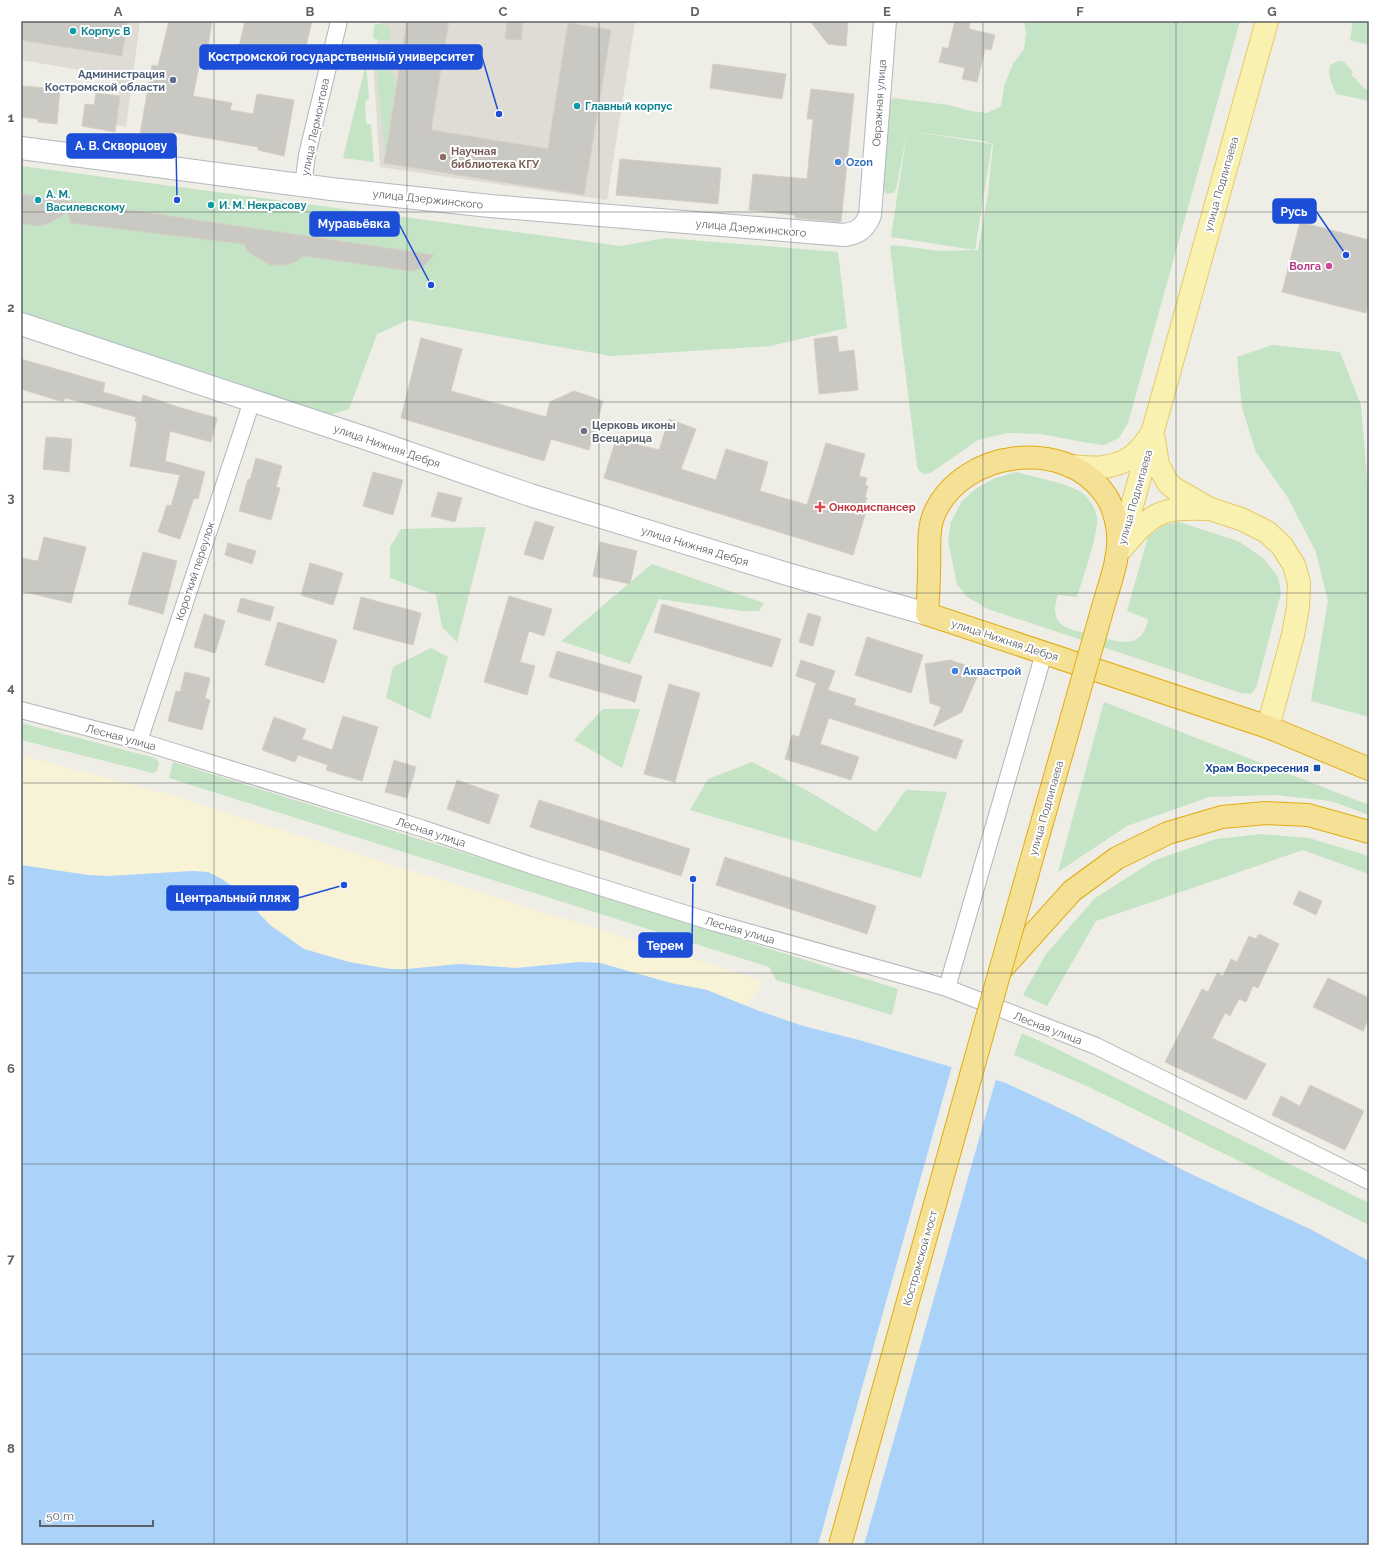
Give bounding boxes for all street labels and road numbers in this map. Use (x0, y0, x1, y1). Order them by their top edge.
street label: Овражная улица (870, 59, 889, 147)
street label: улица Лермонтова (299, 77, 332, 177)
street label: улица Подлипаева (1202, 135, 1241, 233)
street label: улица Дзержинского (372, 187, 484, 212)
street label: улица Дзержинского (695, 217, 807, 240)
street label: улица Нижняя Дебря (332, 422, 442, 471)
street label: улица Подлипаева (1116, 448, 1155, 546)
street label: Короткий переулок (173, 520, 218, 622)
street label: улица Нижняя Дебря (640, 524, 750, 569)
street label: улица Нижняя Дебря (950, 617, 1060, 664)
street label: Лесная улица (84, 722, 157, 753)
street label: улица Подлипаева (1027, 759, 1066, 857)
street label: Лесная улица (394, 815, 467, 850)
street label: Лесная улица (703, 914, 776, 947)
street label: Лесная улица (1012, 1009, 1084, 1047)
street label: Костромской мост (901, 1208, 940, 1307)

